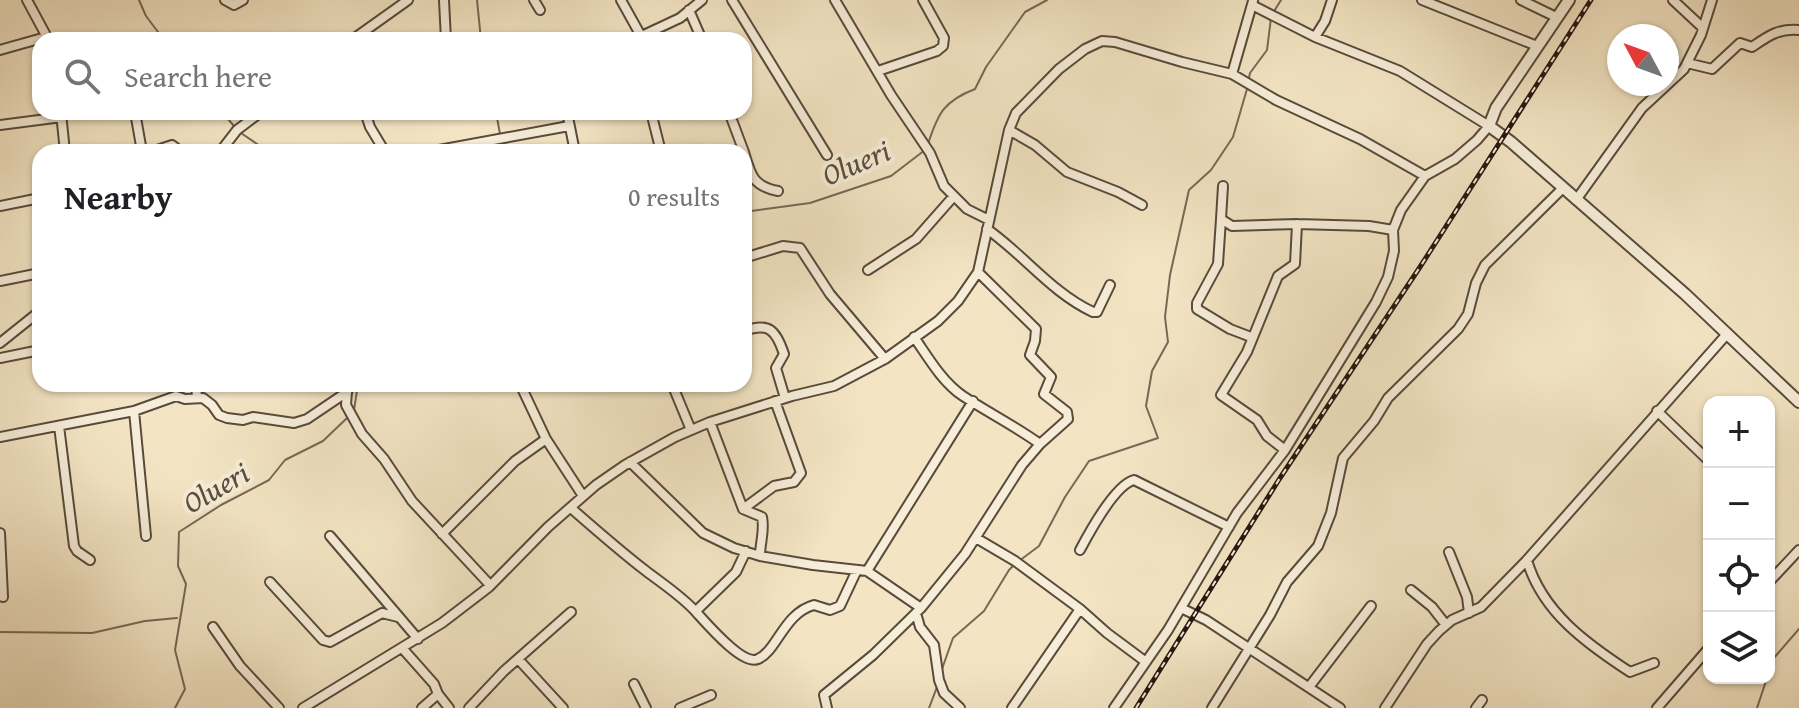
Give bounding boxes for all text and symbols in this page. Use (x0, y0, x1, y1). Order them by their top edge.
north arrow (1607, 24, 1679, 96)
search box (32, 32, 752, 120)
icon: search (60, 54, 104, 98)
text: Search here (124, 54, 272, 98)
water label: Olueri (815, 128, 897, 196)
text: Nearby (64, 172, 173, 221)
text: 0 results (628, 177, 720, 216)
map controls (1703, 396, 1775, 684)
button: + (1703, 396, 1775, 468)
water label: Olueri (174, 450, 257, 524)
button: − (1703, 468, 1775, 540)
button: locate (1703, 540, 1775, 612)
button: layers (1703, 612, 1775, 684)

